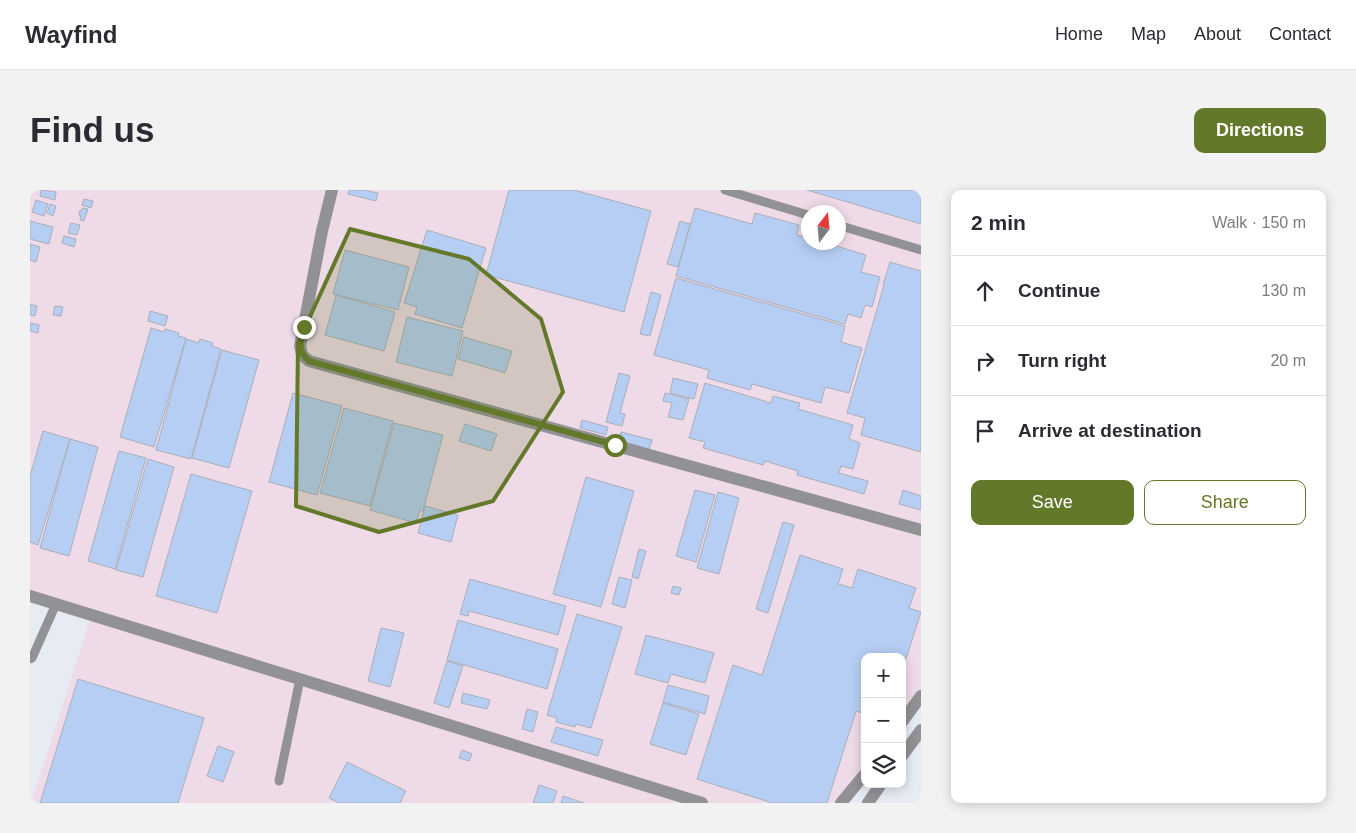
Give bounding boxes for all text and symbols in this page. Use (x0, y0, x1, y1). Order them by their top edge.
text: Wayfind (25, 21, 117, 48)
text: Home (1055, 24, 1103, 44)
text: Map (1131, 24, 1166, 44)
text: About (1194, 24, 1241, 44)
text: Contact (1269, 24, 1331, 44)
button: Directions (1194, 108, 1326, 153)
text: Find us (30, 110, 154, 149)
north arrow (801, 205, 846, 250)
text: 2 min (971, 211, 1026, 234)
text: Walk · 150 m (1212, 214, 1306, 231)
icon: ahead (971, 277, 999, 305)
text: Continue (1018, 280, 1100, 301)
text: 130 m (1262, 282, 1306, 299)
route end (293, 316, 316, 339)
icon: right (971, 347, 999, 375)
text: Turn right (1018, 350, 1106, 371)
text: 20 m (1270, 352, 1306, 369)
icon: arrive (971, 417, 999, 445)
text: Arrive at destination (1018, 420, 1202, 441)
route start (604, 434, 627, 457)
button: Save (971, 480, 1134, 525)
button: Share (1144, 480, 1306, 525)
map controls (861, 653, 906, 788)
button: + (861, 653, 906, 698)
button: − (861, 698, 906, 743)
button: layers (861, 743, 906, 788)

